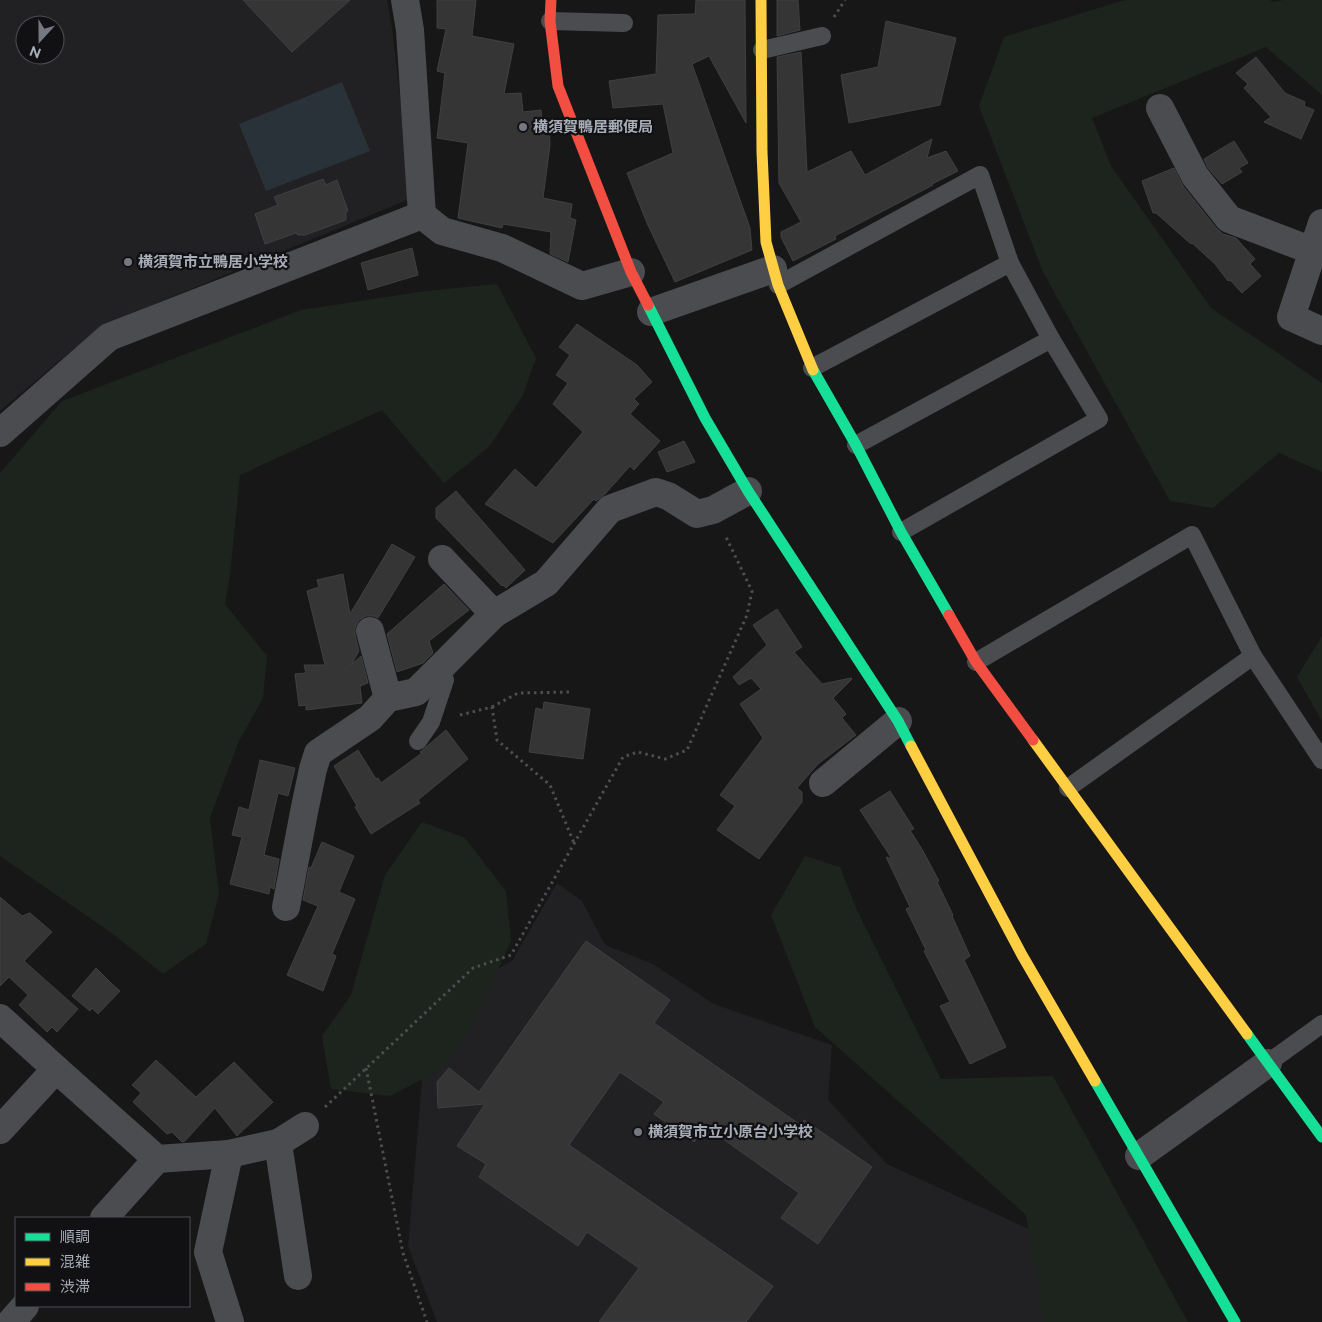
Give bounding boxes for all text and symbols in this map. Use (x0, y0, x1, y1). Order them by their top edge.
north arrow (15, 15, 65, 65)
text: N (27, 43, 43, 62)
place label: 横須賀鴨居郵便局 (533, 118, 653, 136)
marker: 横須賀鴨居郵便局 (517, 121, 529, 133)
place label: 横須賀市立鴨居小学校 (138, 253, 288, 271)
marker: 横須賀市立鴨居小学校 (122, 256, 134, 268)
place label: 横須賀市立小原台小学校 (648, 1123, 813, 1141)
marker: 横須賀市立小原台小学校 (632, 1126, 644, 1138)
legend (15, 1217, 190, 1307)
text: 順調 (60, 1228, 90, 1246)
text: 混雑 (60, 1253, 90, 1271)
text: 渋滞 (60, 1278, 90, 1296)

